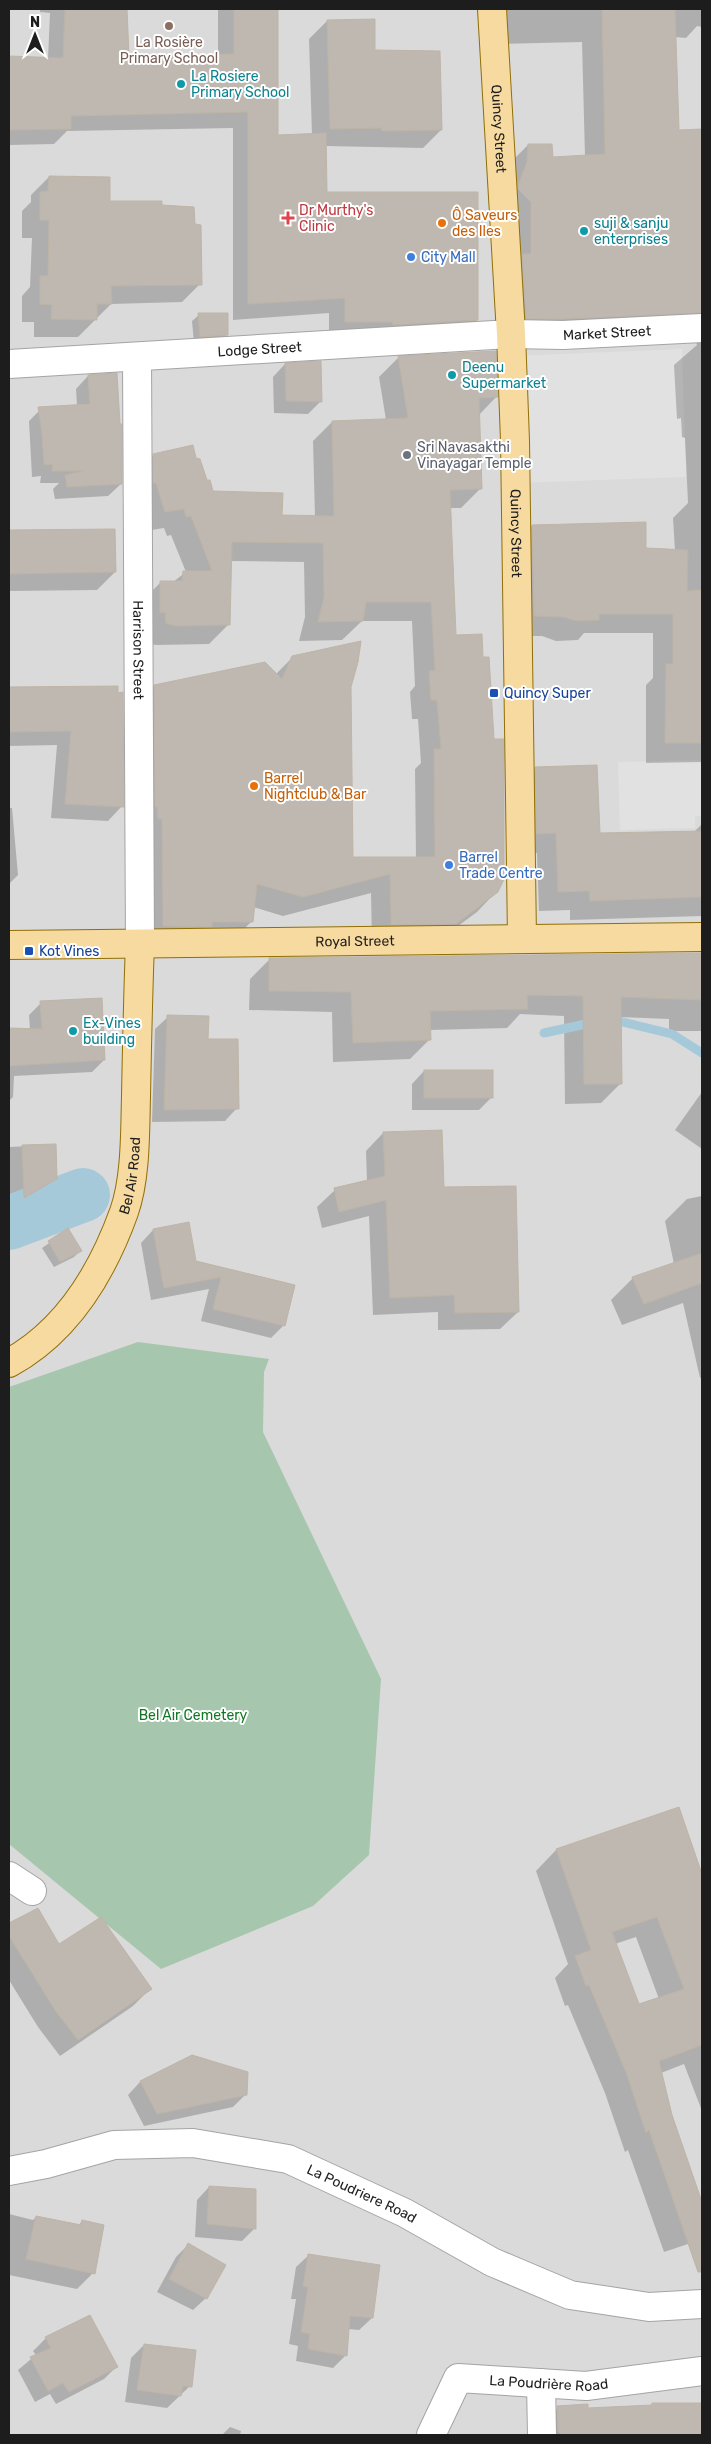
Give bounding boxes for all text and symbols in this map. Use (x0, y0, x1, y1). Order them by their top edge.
north arrow (10, 10, 60, 60)
text: N (30, 14, 40, 31)
marker: La Rosière Primary School (163, 20, 175, 32)
place label: La Rosière Primary School (120, 34, 218, 67)
place label: La Rosiere Primary School (191, 68, 289, 101)
marker: La Rosiere Primary School (175, 78, 187, 90)
street label: Quincy Street (488, 84, 510, 174)
place label: Dr Murthy's Clinic (299, 202, 373, 235)
place label: Ô Saveurs des Iles (452, 206, 517, 240)
marker: Dr Murthy's Clinic (281, 211, 295, 225)
place label: suji & sanju enterprises (594, 215, 668, 248)
marker: Ô Saveurs des Iles (436, 217, 448, 229)
marker: suji & sanju enterprises (578, 225, 590, 237)
place label: City Mall (421, 249, 476, 266)
marker: City Mall (405, 251, 417, 263)
street label: Market Street (563, 322, 652, 343)
street label: Lodge Street (217, 338, 303, 360)
place label: Deenu Supermarket (462, 359, 547, 392)
marker: Deenu Supermarket (446, 369, 458, 381)
place label: Sri Navasakthi Vinayagar Temple (417, 439, 532, 472)
marker: Sri Navasakthi Vinayagar Temple (401, 449, 413, 461)
street label: Quincy Street (507, 489, 525, 578)
street label: Harrison Street (130, 600, 147, 700)
place label: Quincy Super (504, 685, 591, 702)
marker: Quincy Super (488, 687, 500, 699)
place label: Barrel Nightclub & Bar (264, 770, 367, 803)
marker: Barrel Nightclub & Bar (248, 780, 260, 792)
place label: Barrel Trade Centre (459, 849, 543, 882)
marker: Barrel Trade Centre (443, 859, 455, 871)
street label: Royal Street (315, 932, 395, 950)
place label: Kot Vines (39, 943, 99, 960)
marker: Kot Vines (23, 945, 35, 957)
place label: Ex-Vines building (83, 1015, 141, 1048)
marker: Ex-Vines building (67, 1025, 79, 1037)
street label: Bel Air Road (115, 1137, 144, 1217)
park label: Bel Air Cemetery (139, 1707, 248, 1724)
street label: La Poudriere Road (304, 2160, 420, 2226)
street label: La Poudrière Road (489, 2371, 609, 2395)

